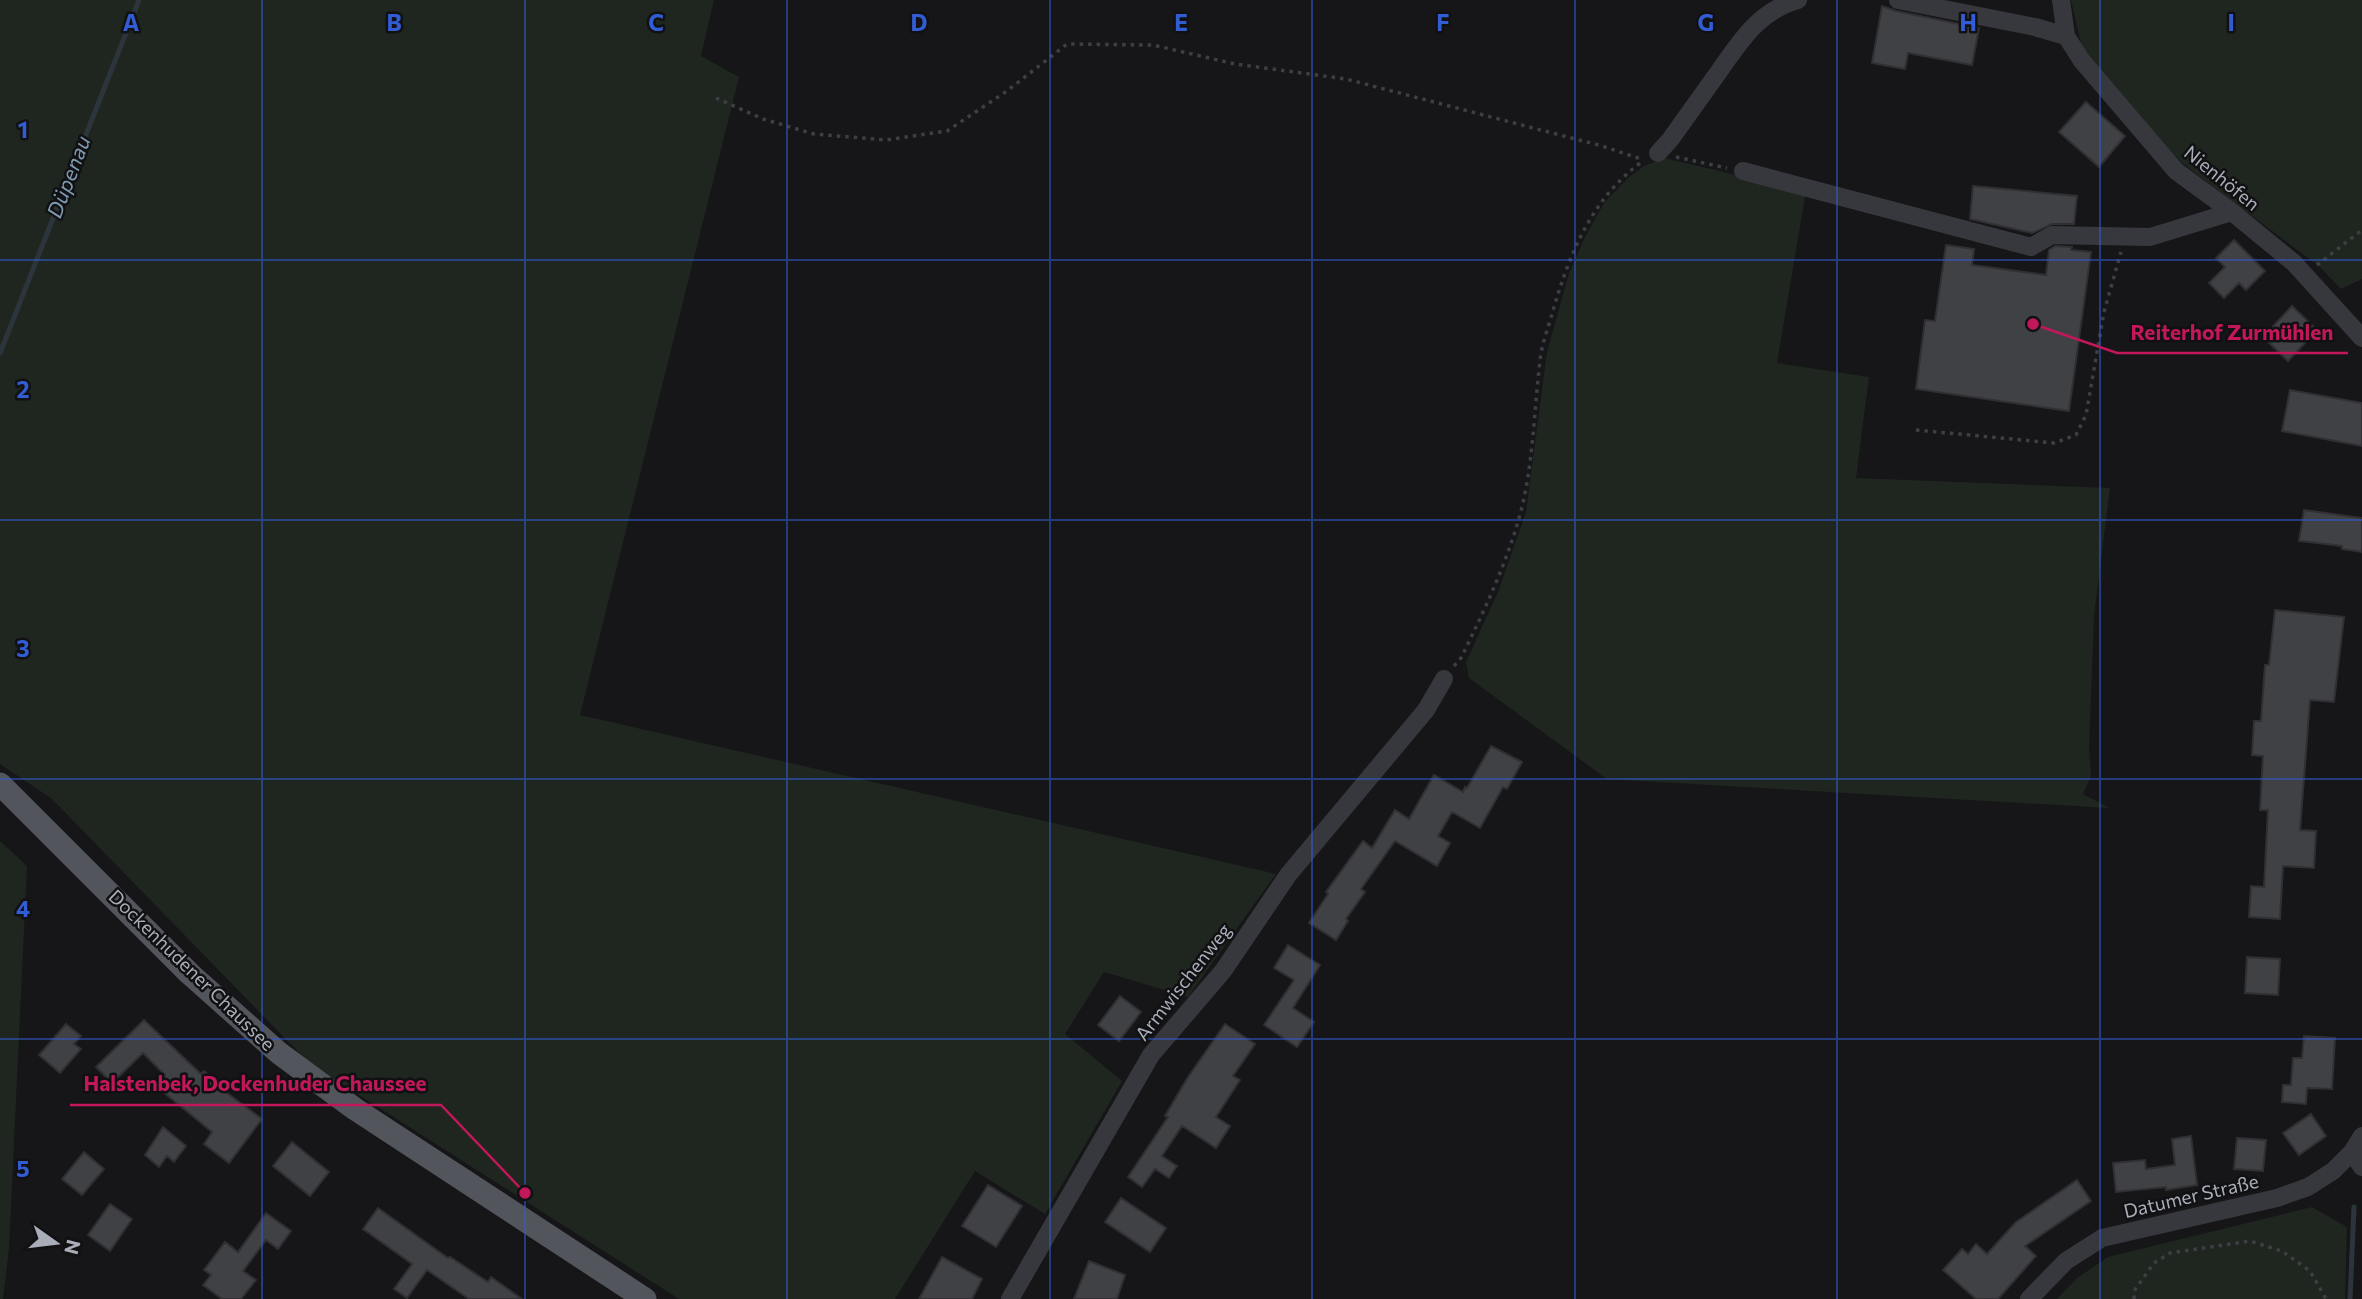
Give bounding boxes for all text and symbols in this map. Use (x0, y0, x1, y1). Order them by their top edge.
text: A (123, 8, 140, 36)
text: B (386, 8, 402, 36)
text: C (648, 8, 664, 36)
text: D (911, 8, 928, 36)
text: E (1174, 8, 1188, 36)
text: F (1436, 8, 1450, 36)
text: G (1698, 8, 1714, 36)
text: H (1959, 8, 1977, 36)
text: I (2227, 8, 2235, 36)
text: 1 (18, 115, 28, 143)
water label: Düpenau (41, 132, 95, 221)
street label: Nienhöfen (2180, 140, 2265, 215)
callout: Reiterhof Zurmühlen (2117, 311, 2348, 353)
text: Reiterhof Zurmühlen (2131, 319, 2333, 344)
text: 2 (16, 375, 30, 403)
text: 3 (16, 634, 30, 662)
street label: Dockenhudener Chaussee (105, 884, 280, 1055)
text: 4 (16, 894, 30, 922)
street label: Armwischenweg (1130, 919, 1235, 1045)
callout: Halstenbek, Dockenhuder Chaussee (70, 1063, 441, 1105)
text: Halstenbek, Dockenhuder Chaussee (83, 1070, 427, 1095)
text: 5 (16, 1154, 30, 1182)
street label: Datumer Straße (2121, 1169, 2261, 1222)
north arrow (21, 1208, 91, 1278)
text: N (60, 1238, 86, 1257)

